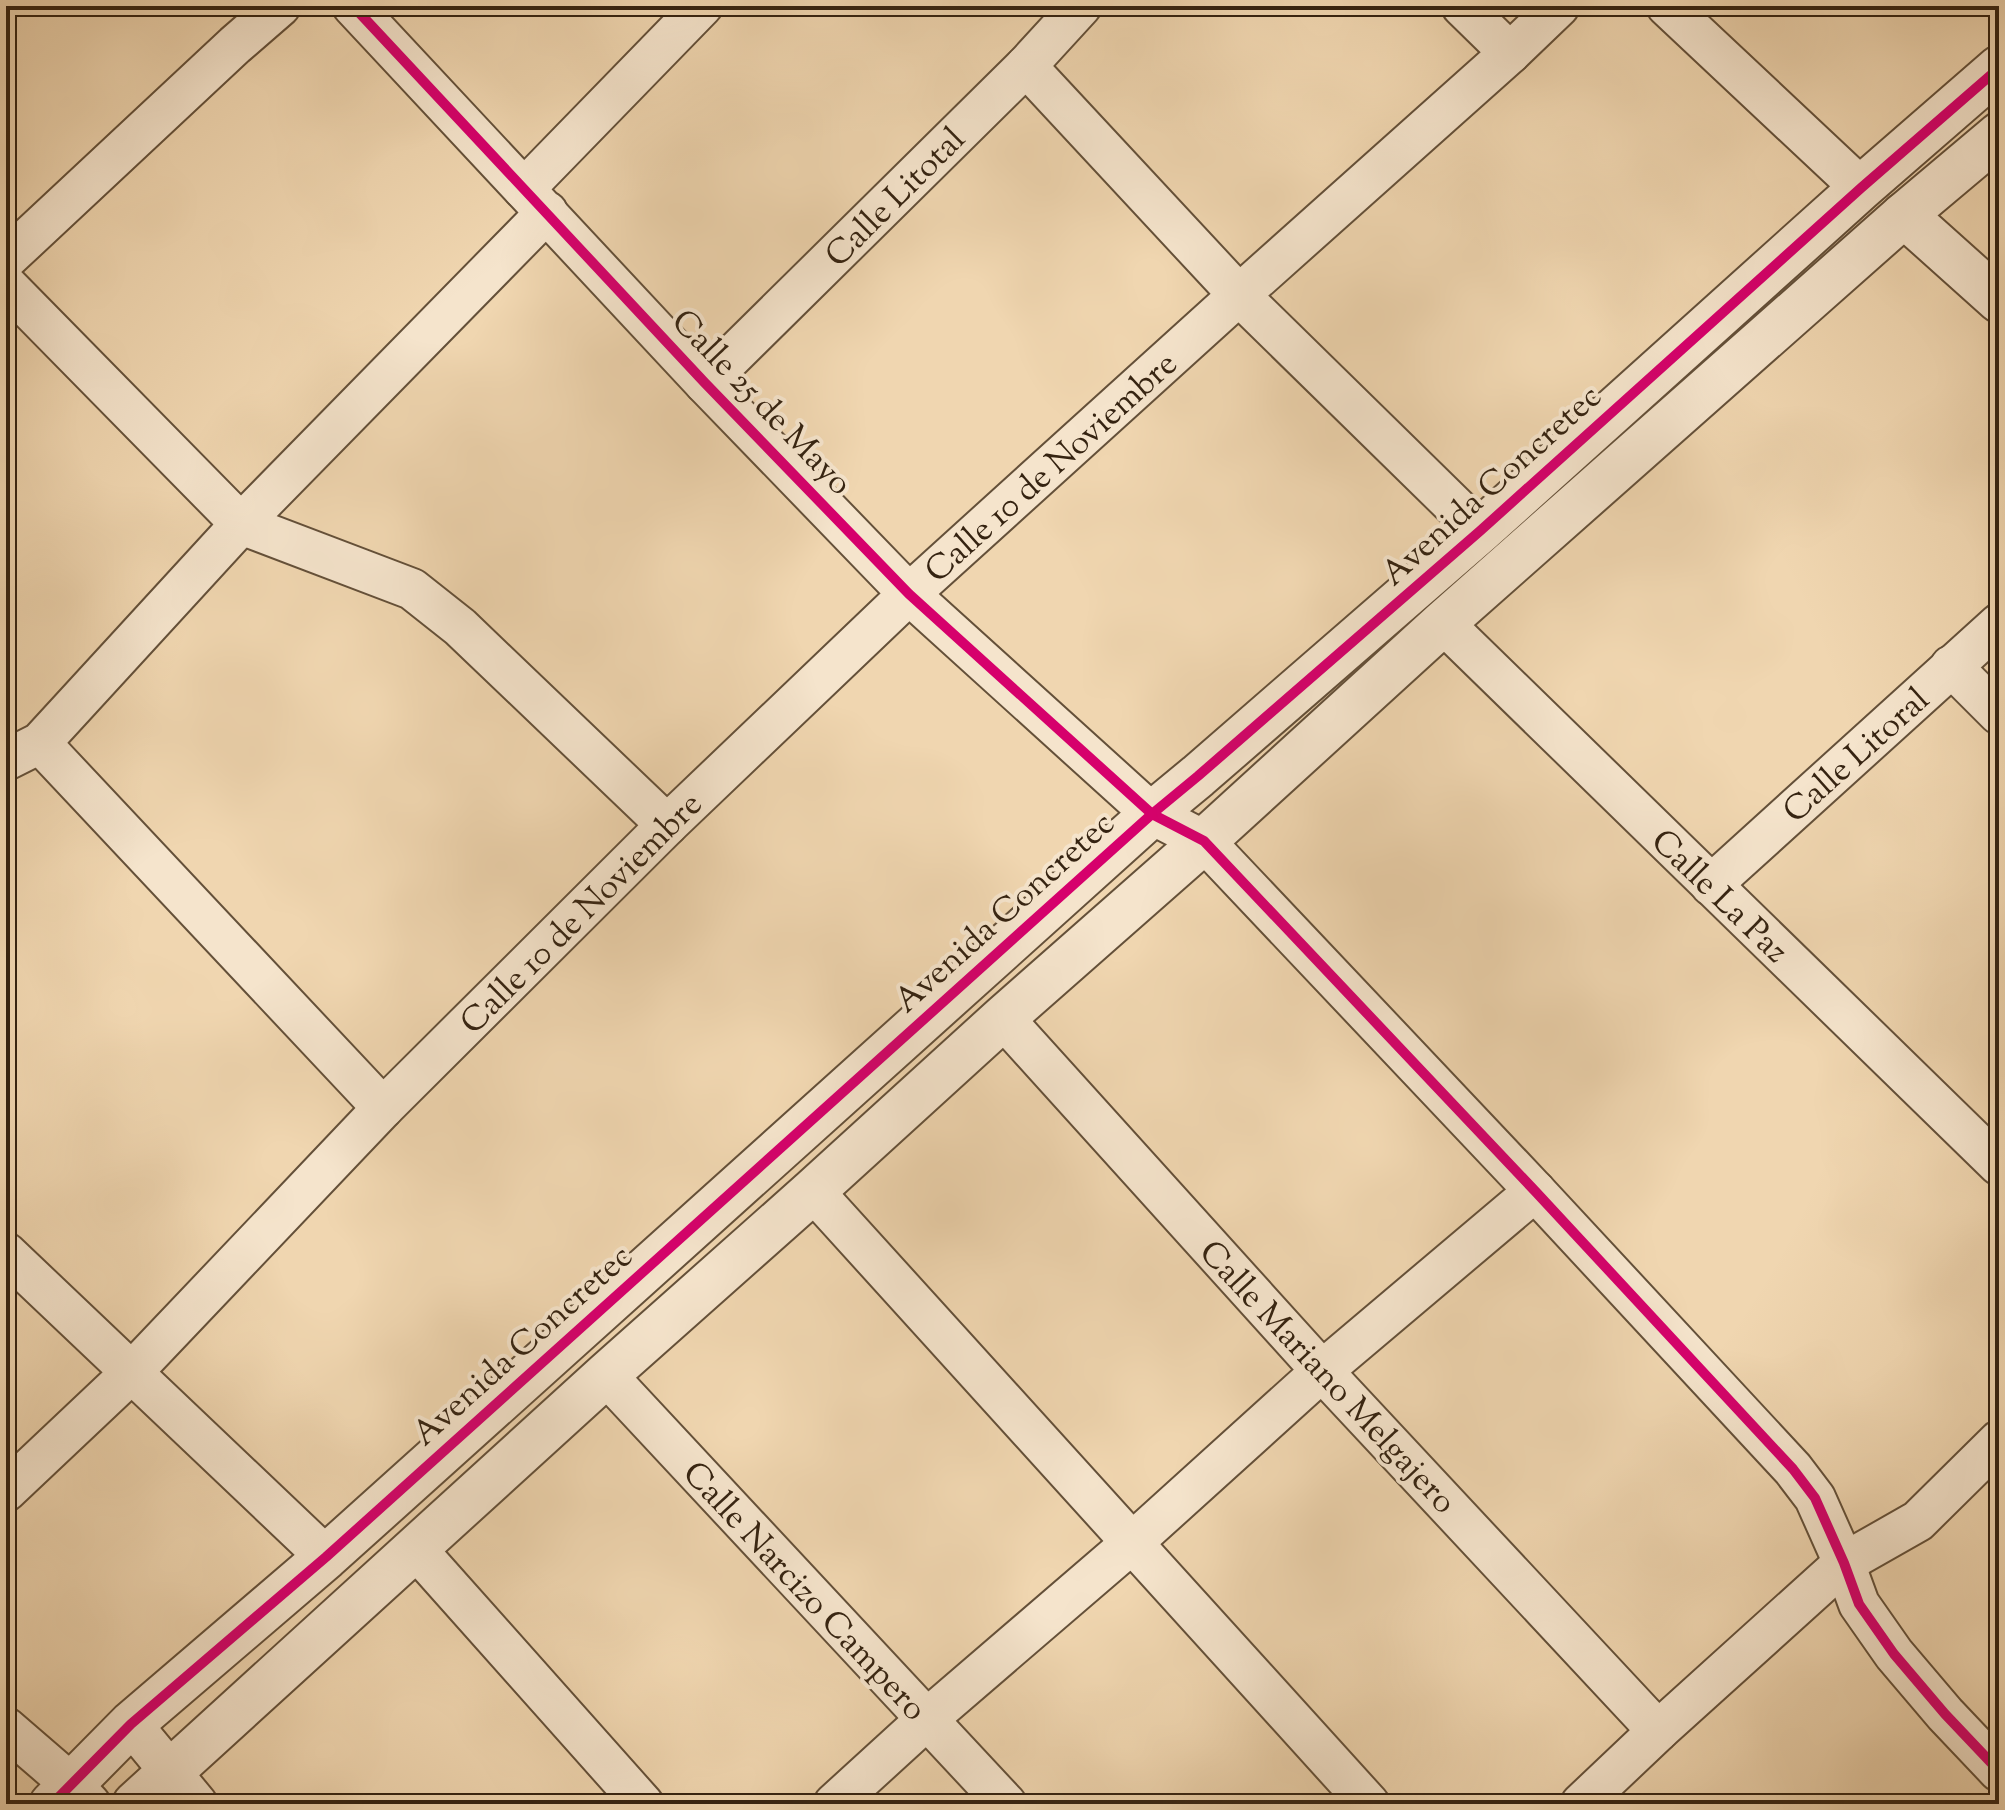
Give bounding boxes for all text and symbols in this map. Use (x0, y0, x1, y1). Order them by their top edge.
street label: Calle Litotal (815, 117, 978, 280)
street label: Calle 25 de Mayo (659, 299, 862, 508)
street label: Calle 10 de Noviembre (915, 342, 1190, 596)
street label: Avenida Concretec (1371, 374, 1613, 599)
street label: Calle Litoral (1773, 677, 1942, 836)
street label: Calle 10 de Noviembre (450, 782, 715, 1047)
street label: Avenida Concretec (884, 801, 1126, 1026)
street label: Calle La Paz (1639, 819, 1799, 976)
street label: Calle Mariano Melgajero (1186, 1231, 1467, 1526)
street label: Avenida Concretec (402, 1234, 644, 1459)
street label: Calle Narcizo Campero (670, 1452, 937, 1733)

